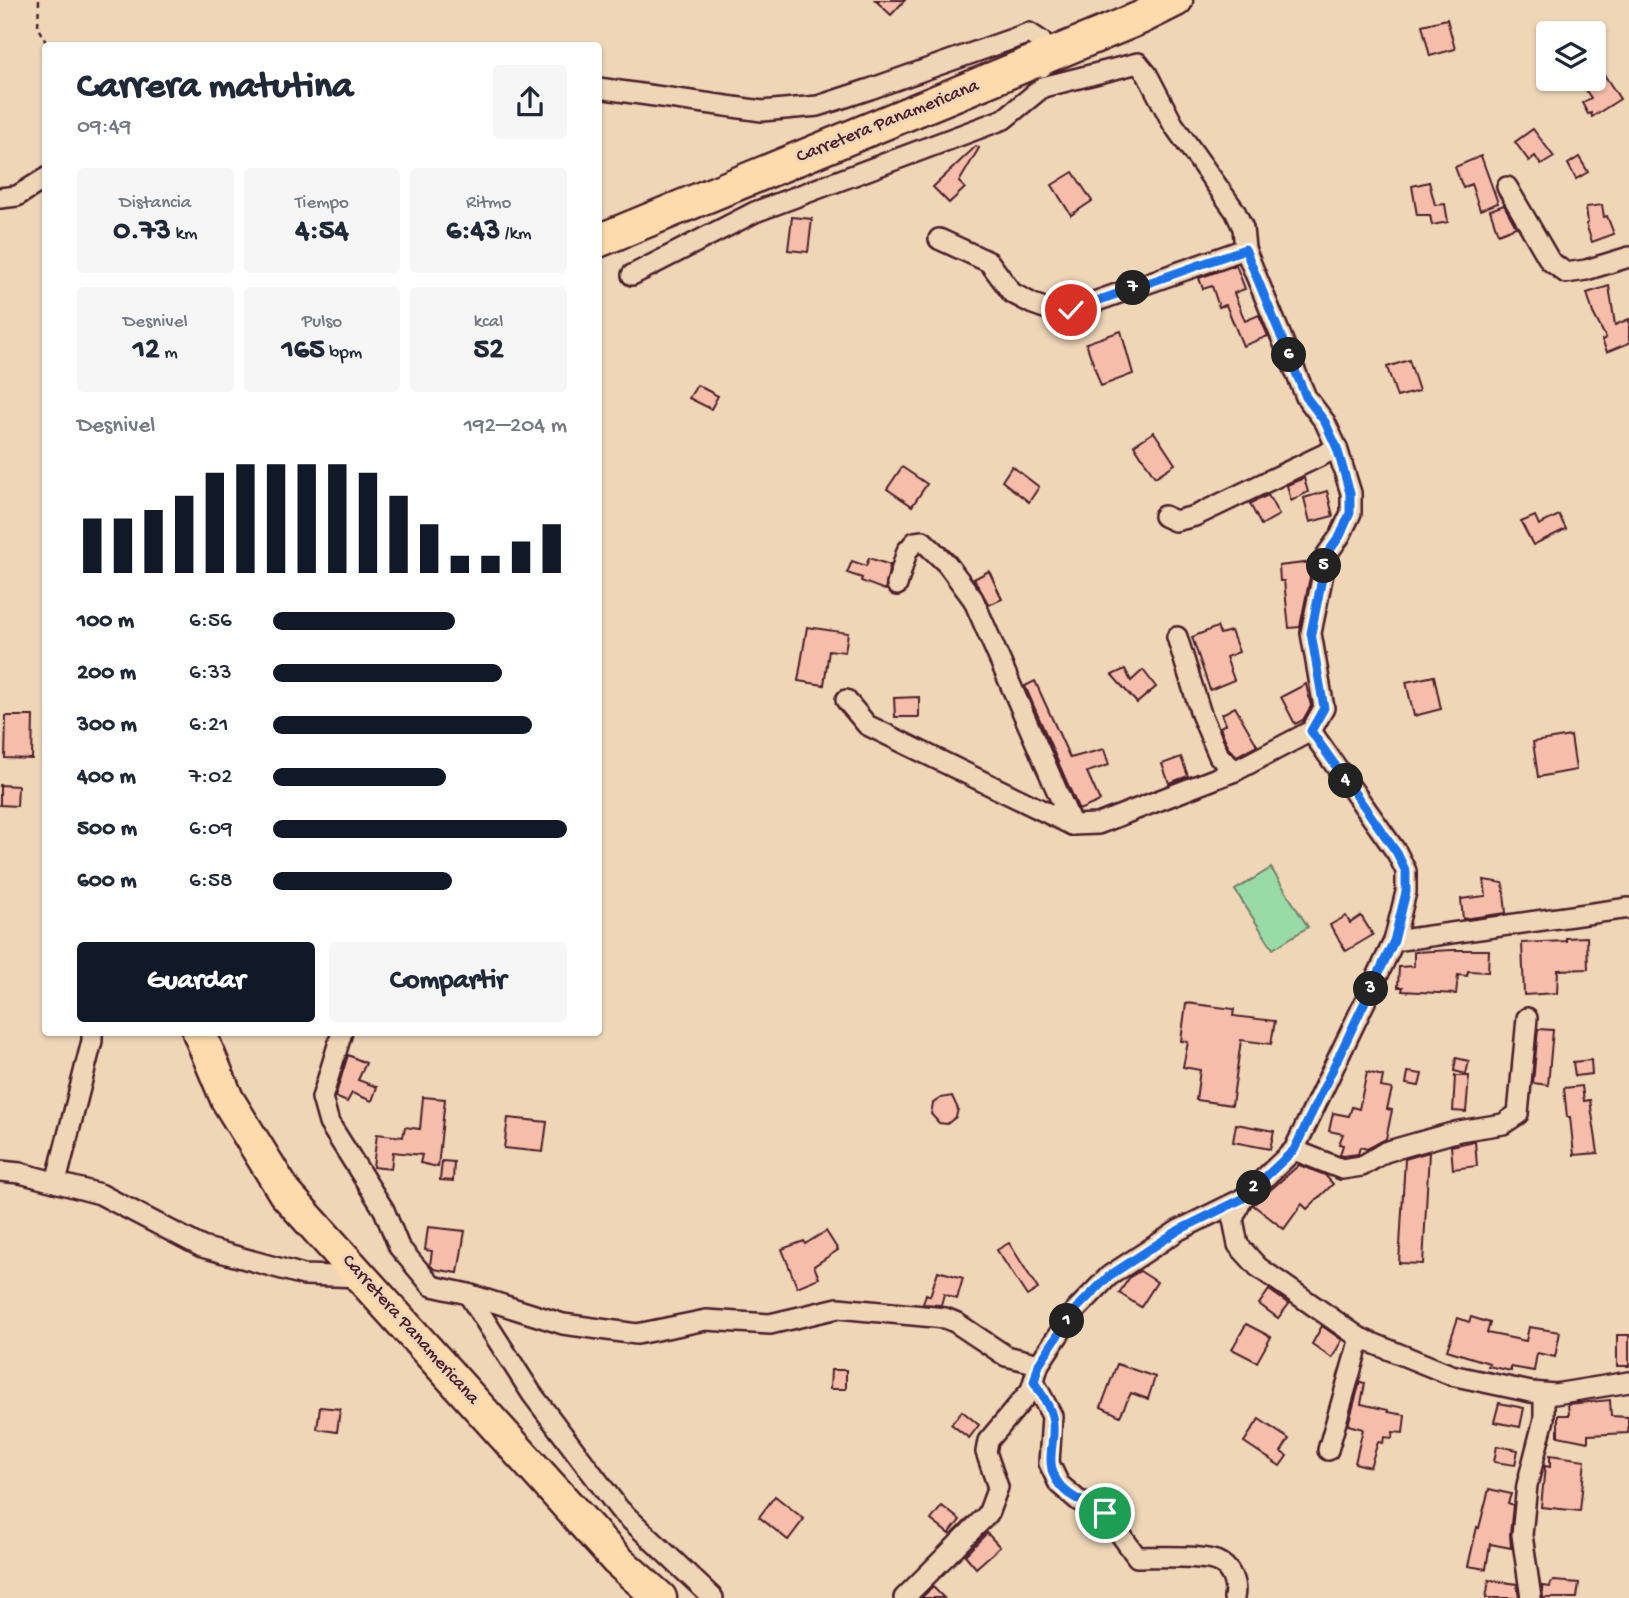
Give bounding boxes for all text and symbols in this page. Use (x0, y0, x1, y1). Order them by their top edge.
map controls (1536, 21, 1606, 91)
button: layers (1536, 21, 1606, 91)
button: share (493, 65, 567, 139)
text: Carrera matutina (77, 66, 353, 110)
street label: Carretera Panamericana (793, 74, 984, 169)
text: 09:49 (77, 114, 131, 141)
text: Distancia (119, 192, 191, 215)
text: Tiempo (295, 192, 349, 215)
text: Ritmo (466, 192, 511, 215)
text: 0.73 (113, 215, 171, 250)
text: 4:54 (295, 215, 349, 250)
text: 6:43 (446, 215, 500, 250)
text: km (171, 223, 197, 246)
text: /km (500, 223, 531, 246)
pin: 7 (1116, 270, 1150, 306)
text: 7 (1128, 276, 1137, 299)
pin (1041, 280, 1101, 340)
icon: check (1052, 291, 1090, 329)
text: Desnivel (123, 311, 188, 334)
text: Pulso (302, 311, 342, 334)
text: kcal (474, 311, 504, 334)
text: 12 (133, 334, 160, 369)
text: 165 (282, 334, 325, 369)
text: 52 (473, 334, 504, 369)
pin: 6 (1272, 338, 1306, 372)
text: m (160, 342, 178, 365)
text: bpm (325, 342, 362, 365)
text: 6 (1284, 343, 1293, 366)
text: Desnivel (77, 413, 155, 440)
text: 192–204 m (464, 413, 567, 440)
pin: 5 (1306, 548, 1342, 584)
text: 5 (1319, 554, 1329, 577)
text: 100 m (77, 608, 134, 635)
text: 6:56 (189, 608, 232, 635)
text: 200 m (77, 660, 136, 687)
text: 6:33 (189, 660, 232, 687)
text: 300 m (77, 712, 137, 739)
text: 6:21 (189, 712, 228, 739)
text: 400 m (77, 764, 136, 791)
text: 7:02 (189, 764, 233, 791)
pin: 4 (1328, 764, 1364, 798)
text: 4 (1341, 769, 1350, 792)
text: 500 m (77, 816, 137, 843)
text: 6:09 (189, 816, 232, 843)
text: 600 m (77, 868, 137, 895)
text: 6:58 (189, 868, 233, 895)
button: Guardar (77, 942, 315, 1022)
button: Compartir (329, 942, 567, 1022)
pin: 3 (1354, 972, 1388, 1006)
text: 3 (1366, 977, 1375, 1000)
pin: 2 (1236, 1170, 1272, 1206)
text: 2 (1249, 1176, 1258, 1199)
street label: Carretera Panamericana (336, 1250, 485, 1411)
pin: 1 (1050, 1304, 1084, 1338)
text: 1 (1063, 1309, 1070, 1332)
pin (1075, 1483, 1135, 1543)
icon: arrive (1086, 1494, 1124, 1532)

